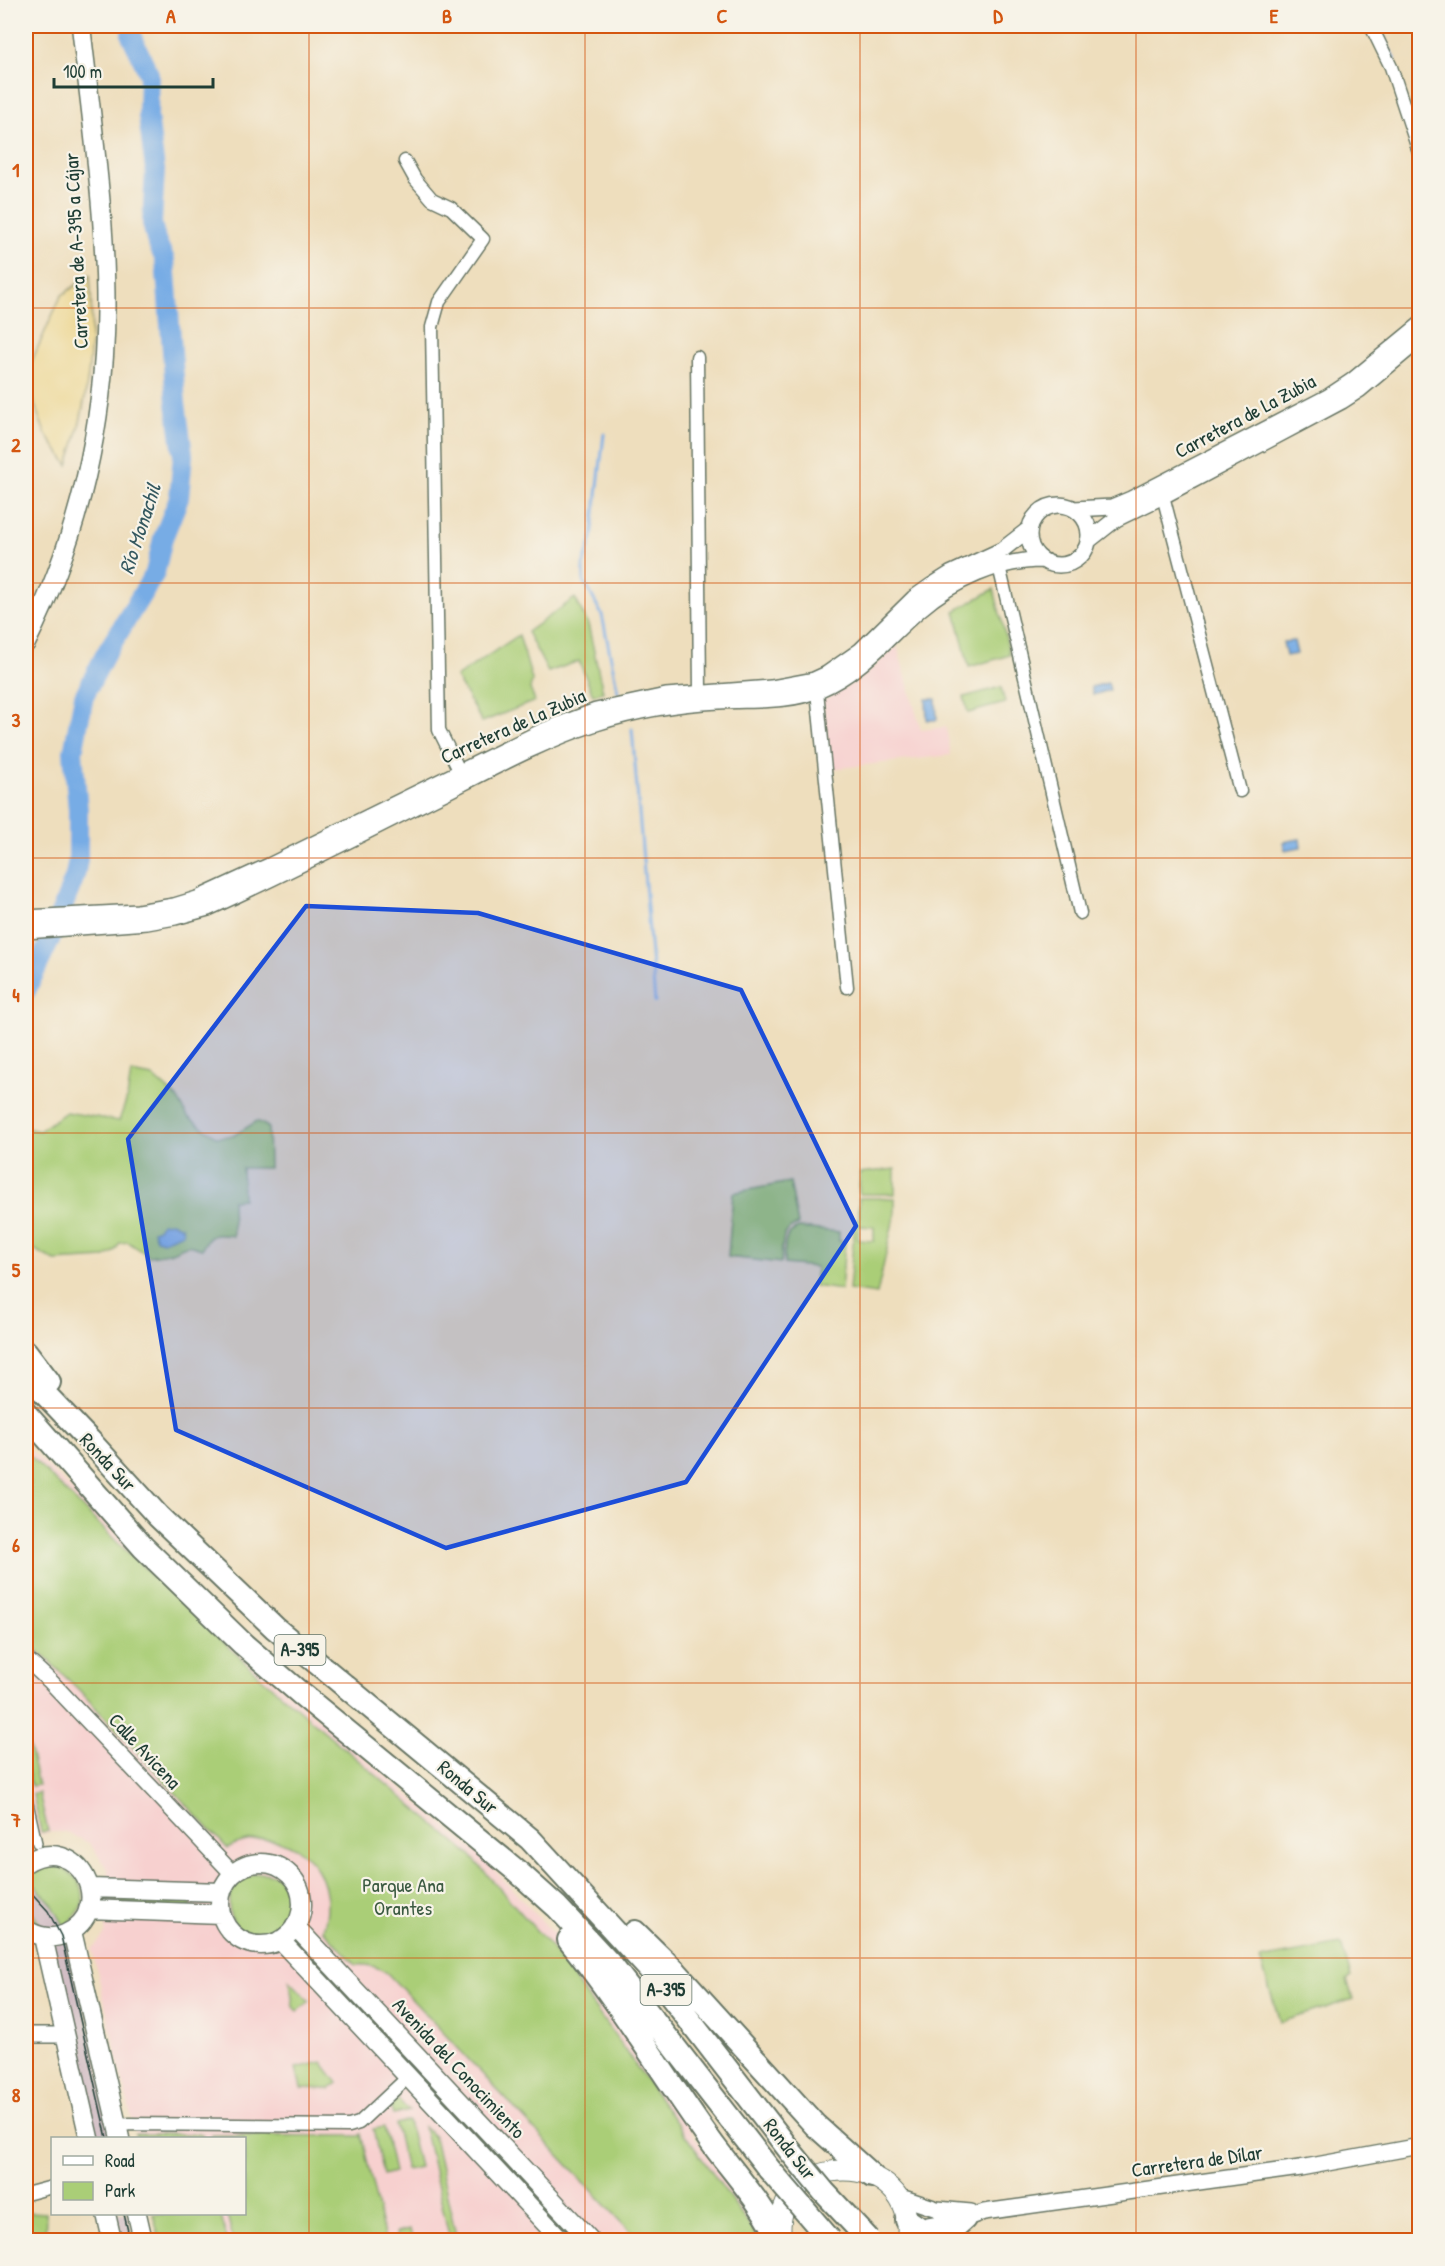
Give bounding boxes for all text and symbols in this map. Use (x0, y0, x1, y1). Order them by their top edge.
text: A (166, 2, 176, 29)
text: B (442, 2, 452, 29)
text: C (717, 2, 728, 29)
text: D (993, 2, 1003, 29)
text: E (1270, 2, 1279, 29)
scale bar (54, 51, 213, 89)
text: 100 m (63, 59, 102, 84)
street label: Carretera de A-395 a Cájar (57, 152, 94, 350)
text: 1 (12, 156, 20, 183)
street label: Carretera de La Zubia (1170, 367, 1320, 464)
text: 2 (11, 431, 21, 458)
water label: Río Monachil (111, 479, 168, 578)
street label: Carretera de La Zubia (436, 681, 590, 770)
text: 3 (12, 706, 21, 733)
text: 4 (12, 981, 20, 1008)
text: 5 (12, 1256, 21, 1283)
street label: Ronda Sur (74, 1426, 143, 1497)
text: 6 (12, 1531, 20, 1558)
road number: A-395 (274, 1635, 326, 1665)
street label: Calle Avicena (103, 1707, 188, 1795)
street label: Ronda Sur (432, 1753, 505, 1820)
text: 7 (10, 1806, 21, 1833)
park label: Parque Ana Orantes (362, 1871, 444, 1921)
road number: A-395 (640, 1975, 692, 2005)
street label: Avenida del Conocimiento (387, 1991, 532, 2144)
text: 8 (12, 2081, 21, 2108)
street label: Ronda Sur (758, 2112, 823, 2185)
legend (51, 2137, 246, 2215)
street label: Carretera de Dílar (1130, 2138, 1265, 2183)
text: Road (105, 2148, 135, 2173)
text: Park (105, 2178, 136, 2203)

